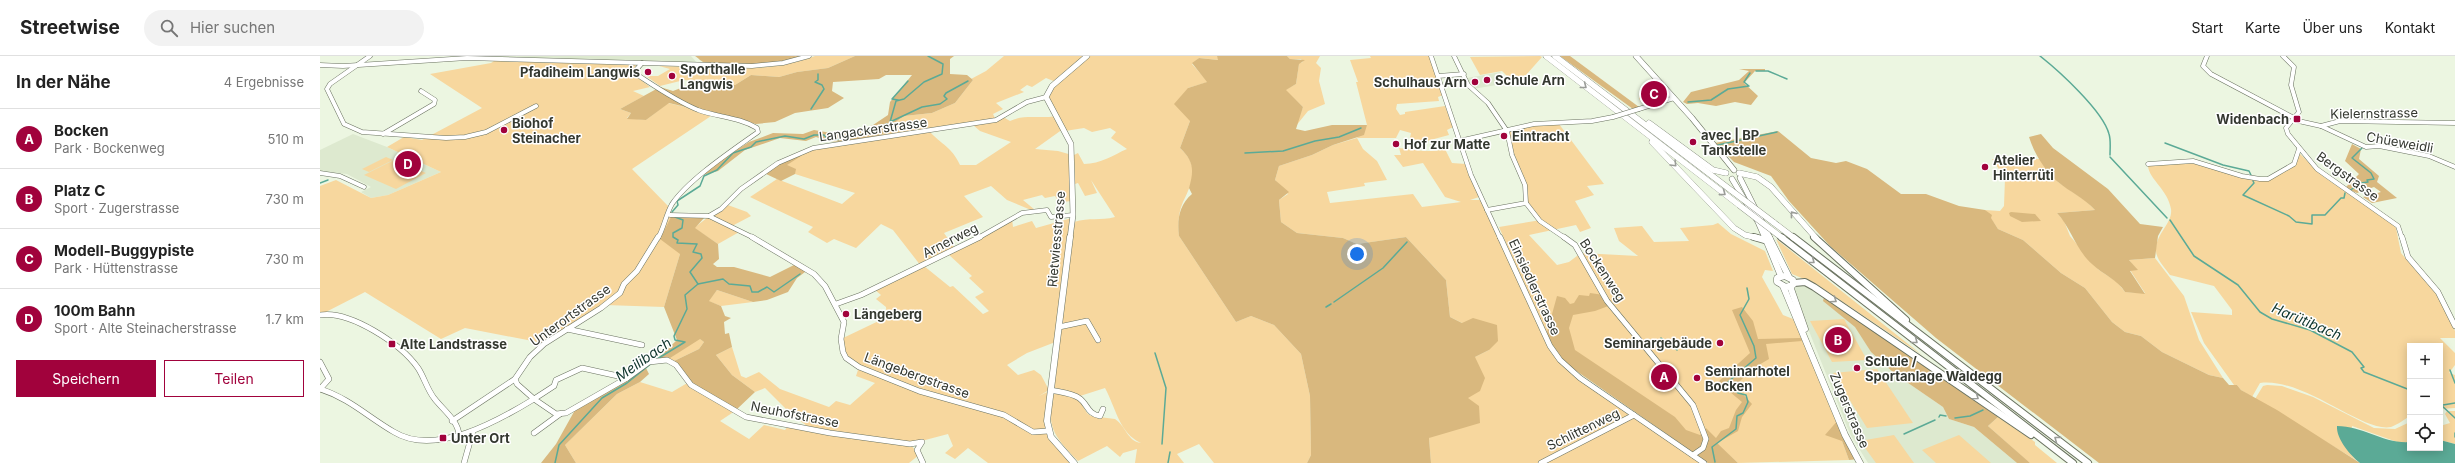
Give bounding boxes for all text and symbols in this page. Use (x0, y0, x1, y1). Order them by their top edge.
search box (144, 10, 424, 46)
text: Streetwise (20, 16, 120, 39)
icon: search (158, 17, 180, 39)
text: Hier suchen (190, 18, 275, 37)
text: Start (2191, 19, 2223, 36)
text: Karte (2245, 19, 2280, 36)
text: Über uns (2302, 19, 2363, 36)
text: Kontakt (2385, 19, 2435, 36)
place label: Sporthalle Langwis (680, 61, 746, 92)
place label: Pfadiheim Langwis (520, 64, 640, 80)
marker: Pfadiheim Langwis (643, 67, 653, 77)
marker: Sporthalle Langwis (667, 71, 677, 81)
text: In der Nähe (16, 72, 111, 92)
place label: Schule Arn (1495, 72, 1565, 88)
text: 4 Ergebnisse (224, 74, 304, 90)
place label: Schulhaus Arn (1374, 74, 1467, 90)
marker: Schule Arn (1482, 75, 1492, 85)
marker: Schulhaus Arn (1470, 77, 1480, 87)
pin: C (1641, 79, 1667, 109)
one-way arrow (1580, 81, 1587, 88)
street label: Kielernstrasse (2330, 104, 2418, 122)
place label: Widenbach (2216, 111, 2289, 127)
street label: Langackerstrasse (818, 113, 928, 145)
marker: Widenbach (2292, 114, 2302, 124)
place label: Biohof Steinacher (512, 115, 582, 146)
text: Bocken (54, 121, 109, 140)
marker: Biohof Steinacher (499, 125, 509, 135)
place label: avec | BP Tankstelle (1701, 127, 1767, 158)
place label: Eintracht (1512, 128, 1570, 144)
street label: Chüeweidli (2365, 128, 2435, 156)
text: A (24, 131, 34, 147)
text: 510 m (268, 131, 304, 147)
marker: Eintracht (1499, 131, 1509, 141)
place label: Hof zur Matte (1404, 136, 1490, 152)
marker: avec | BP Tankstelle (1688, 137, 1698, 147)
marker: Hof zur Matte (1391, 139, 1401, 149)
text: Park · Bockenweg (54, 140, 165, 156)
street label: Bergstrasse (2314, 148, 2382, 204)
pin: D (395, 149, 421, 179)
place label: Atelier Hinterrüti (1993, 152, 2054, 183)
one-way arrow (1669, 159, 1677, 167)
marker: Atelier Hinterrüti (1980, 162, 1990, 172)
text: Platz C (54, 181, 105, 200)
one-way arrow (1719, 188, 1726, 195)
street label: Rietwiesstrasse (1044, 190, 1068, 288)
text: B (25, 191, 33, 207)
text: 730 m (266, 191, 304, 207)
text: Sport · Zugerstrasse (54, 200, 179, 216)
one-way arrow (1790, 211, 1797, 218)
street label: Arnerweg (920, 219, 980, 261)
street label: Einsiedlerstrasse (1506, 236, 1564, 338)
street label: Bockenweg (1577, 236, 1629, 304)
text: Modell-Buggypiste (54, 241, 194, 260)
your location (1347, 244, 1367, 264)
text: C (24, 251, 34, 267)
text: 730 m (266, 251, 304, 267)
one-way arrow (1807, 257, 1814, 264)
text: Park · Hüttenstrasse (54, 260, 178, 276)
street label: Unterortstrasse (527, 280, 613, 350)
one-way arrow (1830, 295, 1837, 303)
water label: Harütibach (2270, 299, 2344, 343)
text: 100m Bahn (54, 301, 135, 320)
place label: Längeberg (854, 306, 922, 322)
marker: Längeberg (841, 309, 851, 319)
text: D (24, 311, 34, 327)
text: 1.7 km (266, 311, 304, 327)
text: Sport · Alte Steinacherstrasse (54, 320, 237, 336)
pin: B (1825, 325, 1851, 355)
water label: Meilibach (612, 334, 674, 384)
place label: Seminargebäude (1604, 335, 1712, 351)
place label: Alte Landstrasse (400, 336, 507, 352)
one-way arrow (1910, 336, 1917, 343)
marker: Seminargebäude (1715, 338, 1725, 348)
marker: Alte Landstrasse (387, 339, 397, 349)
map controls (2407, 343, 2443, 451)
button: + (2407, 343, 2443, 379)
street label: Längebergstrasse (862, 349, 972, 401)
place label: Schule / Sportanlage Waldegg (1865, 353, 2002, 384)
button: Speichern (16, 360, 156, 397)
button: Teilen (164, 360, 304, 397)
pin: A (1651, 362, 1677, 392)
place label: Seminarhotel Bocken (1705, 363, 1790, 394)
marker: Schule / Sportanlage Waldegg (1852, 363, 1862, 373)
street label: Zugerstrasse (1827, 370, 1873, 450)
marker: Seminarhotel Bocken (1692, 373, 1702, 383)
button: − (2407, 379, 2443, 415)
one-way arrow (1972, 392, 1979, 400)
street label: Neuhofstrasse (749, 398, 841, 430)
street label: Schlittenweg (1544, 404, 1622, 454)
button: locate (2407, 415, 2443, 451)
place label: Unter Ort (451, 430, 510, 446)
marker: Unter Ort (438, 433, 448, 443)
one-way arrow (2054, 437, 2061, 444)

